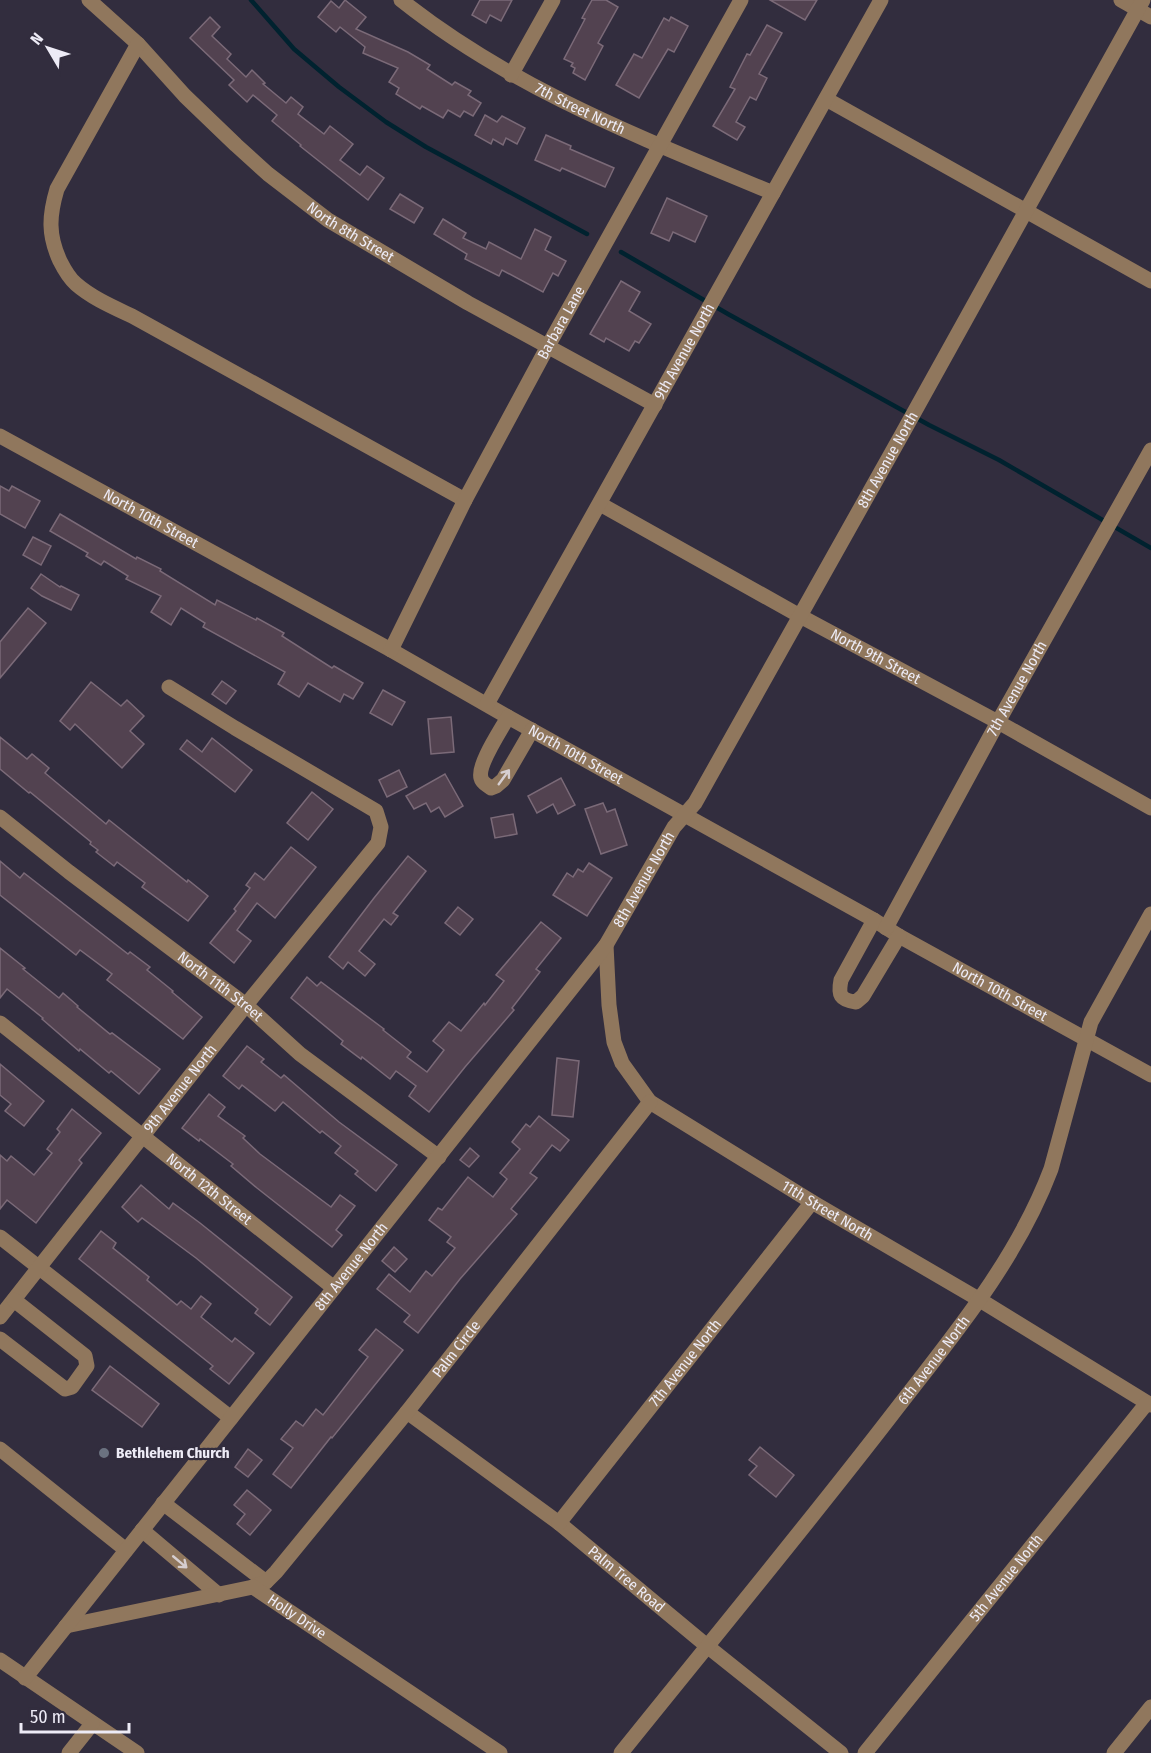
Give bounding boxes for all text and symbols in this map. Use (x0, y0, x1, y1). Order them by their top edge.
north arrow (18, 18, 78, 78)
text: N (26, 29, 47, 49)
street label: 7th Street North (532, 79, 628, 138)
street label: North 8th Street (303, 198, 397, 266)
street label: Barbara Lane (534, 283, 589, 362)
street label: 9th Avenue North (650, 300, 718, 403)
street label: 8th Avenue North (853, 408, 922, 511)
street label: North 10th Street (100, 485, 202, 552)
street label: North 9th Street (828, 625, 924, 688)
street label: 7th Avenue North (983, 638, 1051, 739)
street label: North 10th Street (525, 721, 626, 788)
one-way arrow (498, 769, 510, 785)
street label: 8th Avenue North (609, 828, 678, 931)
street label: North 11th Street (174, 948, 267, 1025)
street label: North 10th Street (949, 958, 1051, 1025)
street label: 9th Avenue North (140, 1041, 220, 1136)
street label: North 12th Street (163, 1149, 256, 1228)
street label: 11th Street North (778, 1177, 876, 1245)
street label: 8th Avenue North (311, 1219, 392, 1314)
street label: 6th Avenue North (894, 1312, 974, 1409)
street label: 7th Avenue North (645, 1316, 725, 1410)
street label: Palm Circle (429, 1317, 484, 1381)
place label: Bethlehem Church (116, 1444, 230, 1462)
marker: Bethlehem Church (97, 1446, 111, 1460)
street label: 5th Avenue North (966, 1531, 1047, 1625)
street label: Palm Tree Road (585, 1542, 668, 1616)
one-way arrow (172, 1556, 188, 1569)
street label: Holly Drive (264, 1590, 330, 1643)
scale bar (21, 1696, 129, 1734)
text: 50 m (30, 1706, 66, 1728)

